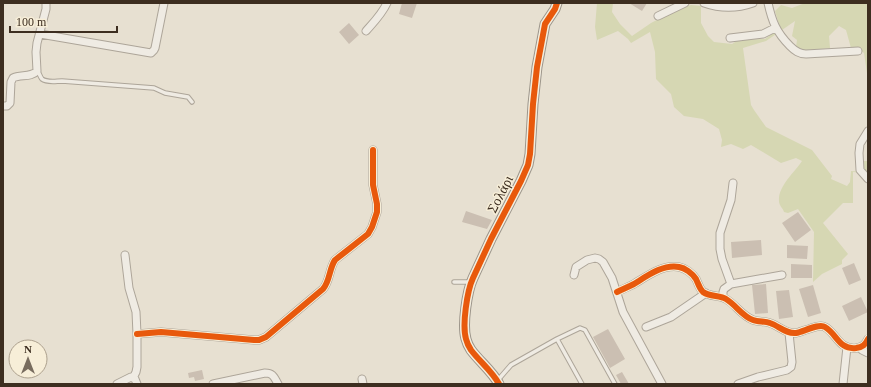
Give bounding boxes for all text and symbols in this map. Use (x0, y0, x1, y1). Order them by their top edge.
scale bar (10, 8, 117, 34)
text: 100 m (16, 15, 47, 29)
street label: Σολάρι (485, 173, 516, 215)
north arrow (8, 339, 48, 379)
text: N (24, 343, 32, 355)

